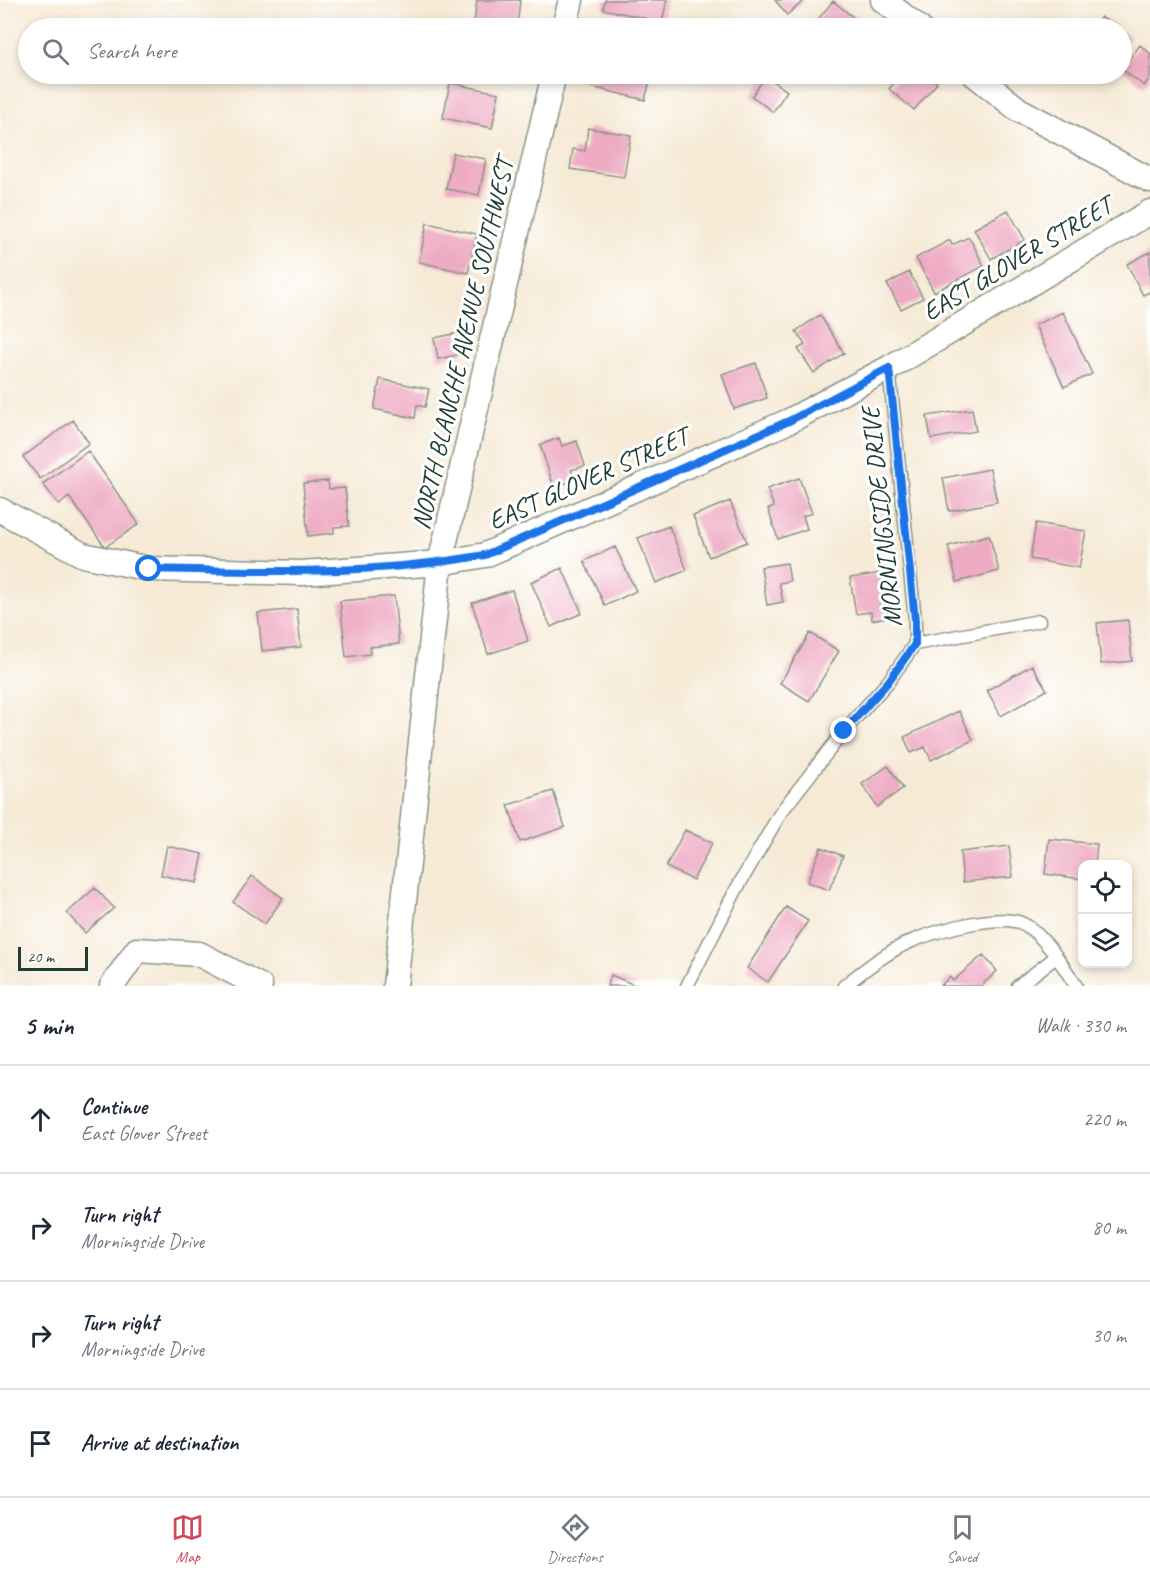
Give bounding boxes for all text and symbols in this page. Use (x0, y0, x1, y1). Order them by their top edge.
search box (18, 18, 1132, 84)
icon: search (39, 35, 72, 68)
text: Search here (87, 37, 177, 65)
street label: NORTH BLANCHE AVENUE SOUTHWEST (404, 150, 523, 532)
street label: EAST GLOVER STREET (916, 186, 1123, 328)
street label: MORNINGSIDE DRIVE (853, 402, 909, 629)
street label: EAST GLOVER STREET (483, 417, 698, 537)
route start (135, 555, 161, 581)
route end (830, 717, 856, 743)
map controls (1078, 860, 1132, 968)
button: locate (1078, 860, 1132, 914)
button: layers (1078, 914, 1132, 968)
scale bar (18, 944, 88, 971)
text: 20 m (27, 947, 54, 967)
text: 5 min (24, 1009, 73, 1042)
text: Walk · 330 m (1036, 1013, 1126, 1038)
text: Continue (81, 1093, 147, 1121)
icon: ahead (24, 1103, 57, 1136)
text: 220 m (1083, 1107, 1126, 1132)
text: East Glover Street (81, 1121, 207, 1146)
text: Turn right (81, 1201, 158, 1229)
icon: right (24, 1211, 57, 1244)
text: 80 m (1092, 1215, 1126, 1240)
text: Morningside Drive (81, 1229, 204, 1254)
text: Turn right (81, 1309, 158, 1337)
icon: right (24, 1319, 57, 1352)
text: 30 m (1092, 1323, 1126, 1348)
text: Morningside Drive (81, 1337, 204, 1362)
icon: arrive (24, 1427, 57, 1460)
text: Arrive at destination (81, 1429, 238, 1457)
tab: Map (171, 1511, 204, 1567)
tab: Directions (547, 1511, 603, 1567)
tab: Saved (946, 1511, 979, 1567)

